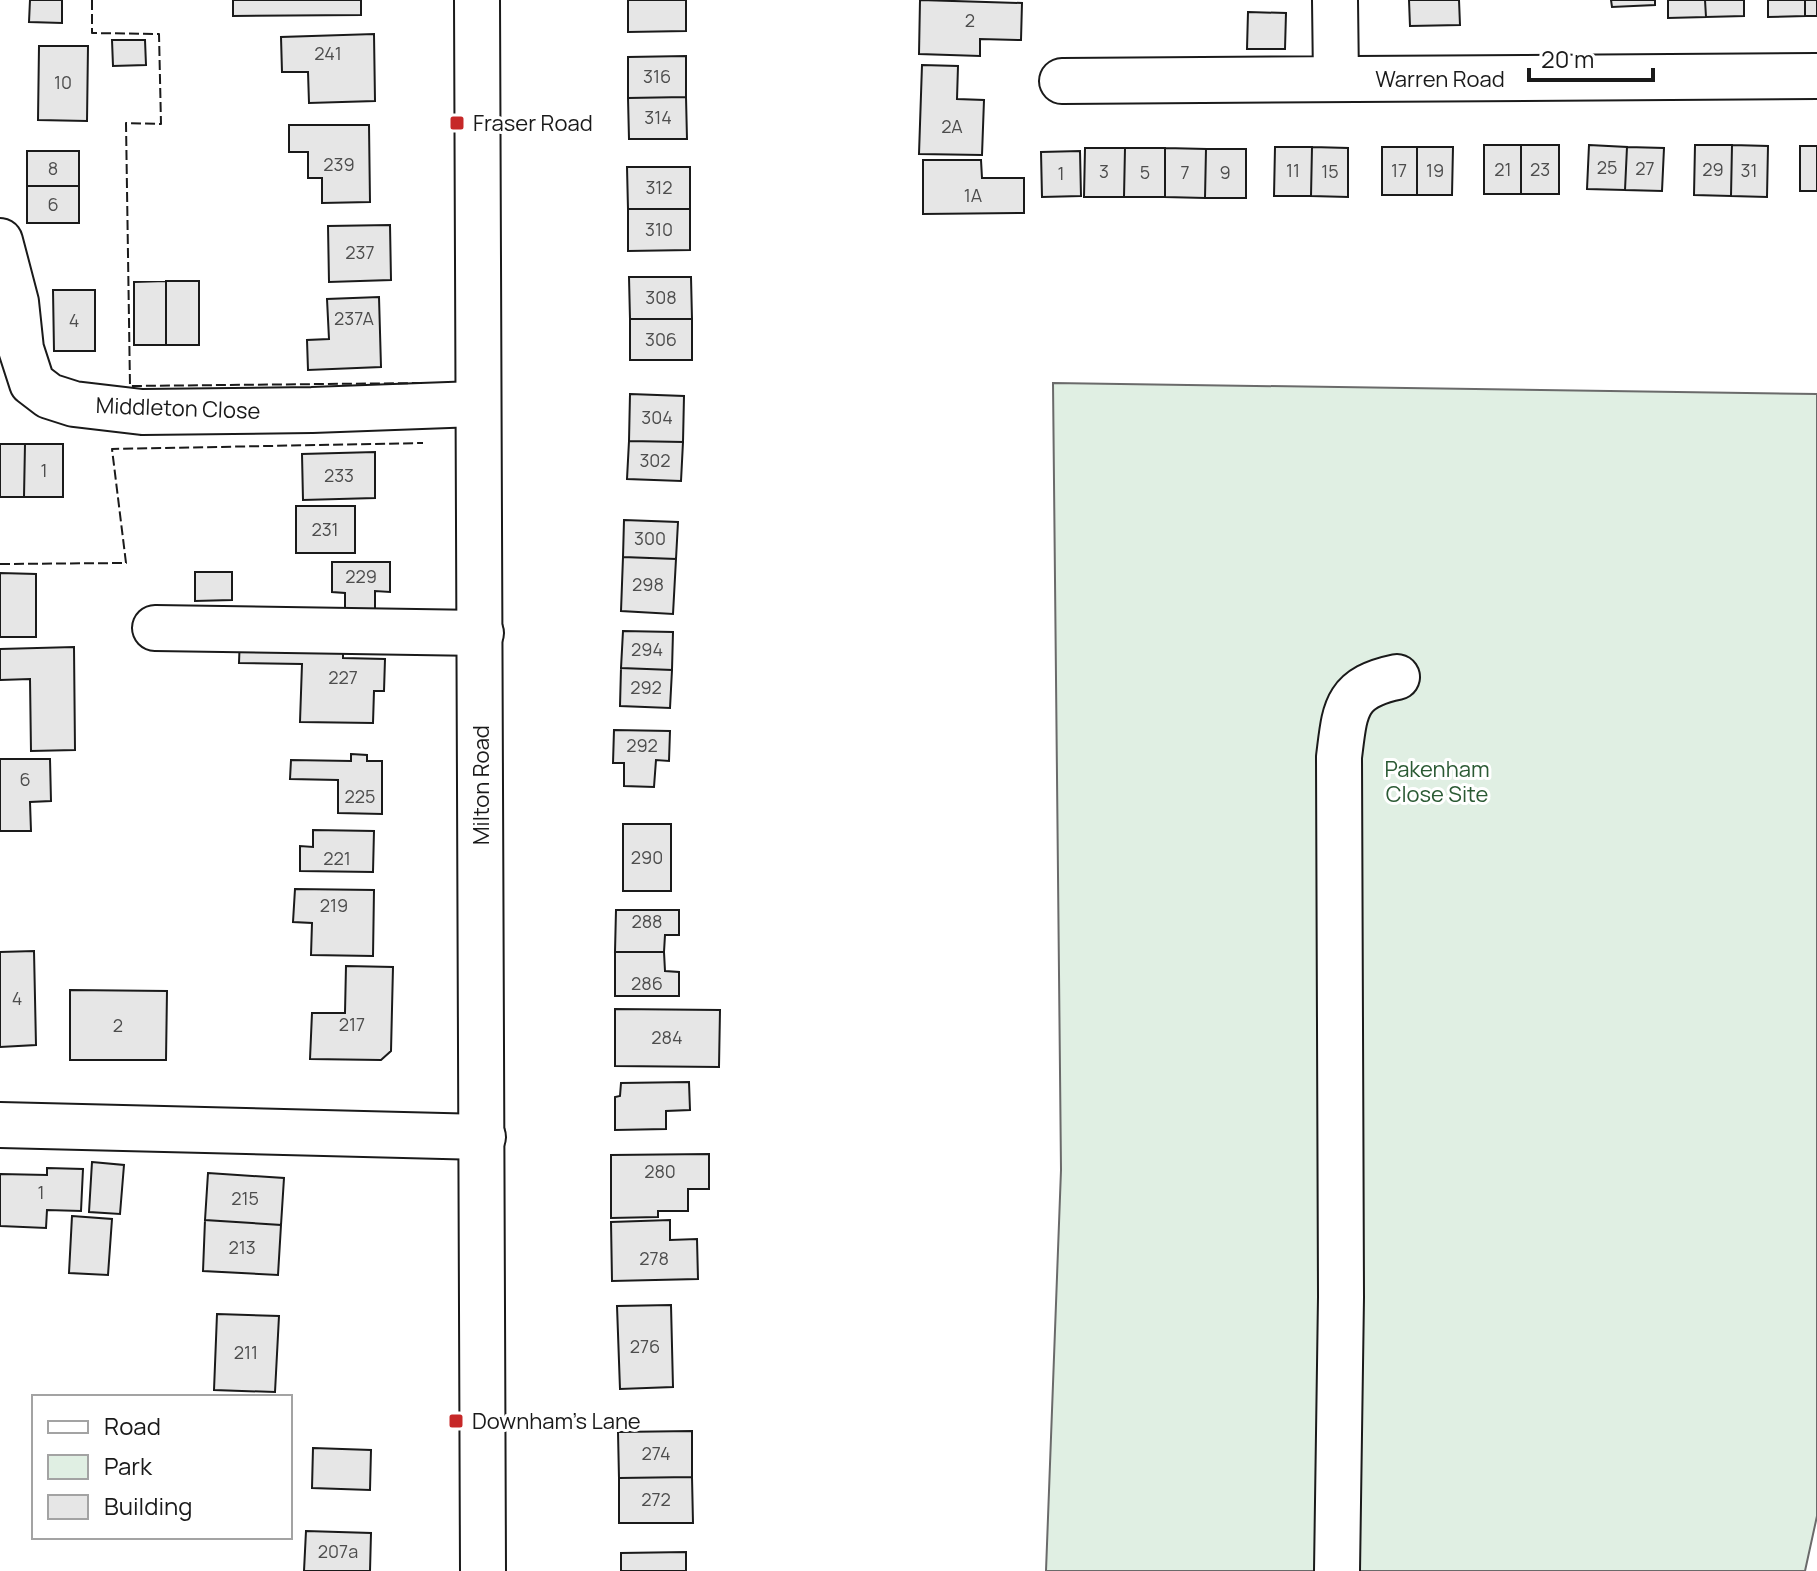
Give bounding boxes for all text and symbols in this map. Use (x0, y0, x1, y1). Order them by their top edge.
house number: 2 (965, 8, 975, 32)
scale bar (1529, 32, 1653, 82)
house number: 241 (314, 41, 342, 65)
text: 20 m (1541, 42, 1594, 75)
house number: 316 (643, 64, 671, 88)
street label: Warren Road (1375, 64, 1505, 94)
house number: 10 (54, 70, 72, 94)
house number: 314 (644, 105, 672, 129)
place label: Fraser Road (473, 108, 593, 138)
marker: Fraser Road (448, 114, 466, 132)
house number: 2A (941, 114, 963, 138)
house number: 239 (323, 152, 355, 176)
house number: 25 (1597, 155, 1617, 179)
house number: 8 (48, 156, 58, 180)
house number: 27 (1635, 156, 1655, 180)
house number: 21 (1494, 157, 1512, 181)
house number: 23 (1530, 157, 1550, 181)
house number: 29 (1702, 157, 1724, 181)
house number: 11 (1286, 158, 1300, 182)
house number: 17 (1391, 158, 1407, 182)
house number: 19 (1426, 158, 1444, 182)
house number: 31 (1741, 158, 1757, 182)
house number: 3 (1099, 159, 1109, 183)
house number: 15 (1321, 159, 1339, 183)
house number: 5 (1140, 160, 1150, 184)
house number: 7 (1180, 160, 1190, 184)
house number: 9 (1219, 160, 1231, 184)
house number: 1 (1057, 161, 1065, 185)
house number: 312 (645, 175, 673, 199)
house number: 1A (964, 183, 983, 207)
house number: 6 (47, 192, 59, 216)
house number: 310 (645, 217, 673, 241)
house number: 237 (345, 240, 375, 264)
house number: 308 (645, 285, 677, 309)
house number: 237A (334, 306, 375, 330)
house number: 4 (69, 308, 79, 332)
house number: 306 (645, 327, 677, 351)
street label: Middleton Close (95, 390, 261, 426)
house number: 304 (641, 405, 673, 429)
house number: 302 (639, 448, 671, 472)
house number: 1 (40, 458, 48, 482)
house number: 233 (324, 463, 354, 487)
house number: 231 (311, 517, 339, 541)
house number: 300 (634, 526, 666, 550)
house number: 229 (345, 564, 377, 588)
house number: 298 (632, 572, 664, 596)
house number: 294 (631, 637, 663, 661)
house number: 227 (328, 665, 358, 689)
house number: 292 (630, 675, 662, 699)
street label: Milton Road (466, 725, 496, 845)
house number: 292 (626, 733, 658, 757)
park label: Pakenham Close Site (1384, 754, 1490, 809)
house number: 6 (19, 767, 31, 791)
house number: 225 (345, 784, 375, 808)
house number: 290 (631, 845, 663, 869)
house number: 221 (323, 846, 351, 870)
house number: 219 (320, 893, 348, 917)
house number: 288 (631, 909, 663, 933)
house number: 286 (631, 971, 663, 995)
house number: 4 (12, 986, 22, 1010)
house number: 217 (339, 1012, 365, 1036)
house number: 2 (113, 1013, 123, 1037)
house number: 284 (651, 1025, 683, 1049)
house number: 280 (644, 1159, 676, 1183)
house number: 1 (37, 1180, 45, 1204)
house number: 215 (231, 1186, 259, 1210)
house number: 213 (228, 1235, 256, 1259)
house number: 278 (639, 1246, 669, 1270)
house number: 276 (630, 1334, 660, 1358)
house number: 211 (234, 1340, 258, 1364)
legend (32, 1395, 292, 1539)
place label: Downham's Lane (472, 1406, 641, 1436)
text: Road (104, 1409, 161, 1442)
marker: Downham's Lane (447, 1412, 465, 1430)
house number: 274 (641, 1441, 671, 1465)
text: Park (104, 1449, 153, 1482)
house number: 272 (641, 1487, 671, 1511)
text: Building (104, 1489, 192, 1522)
house number: 207a (318, 1539, 358, 1563)

